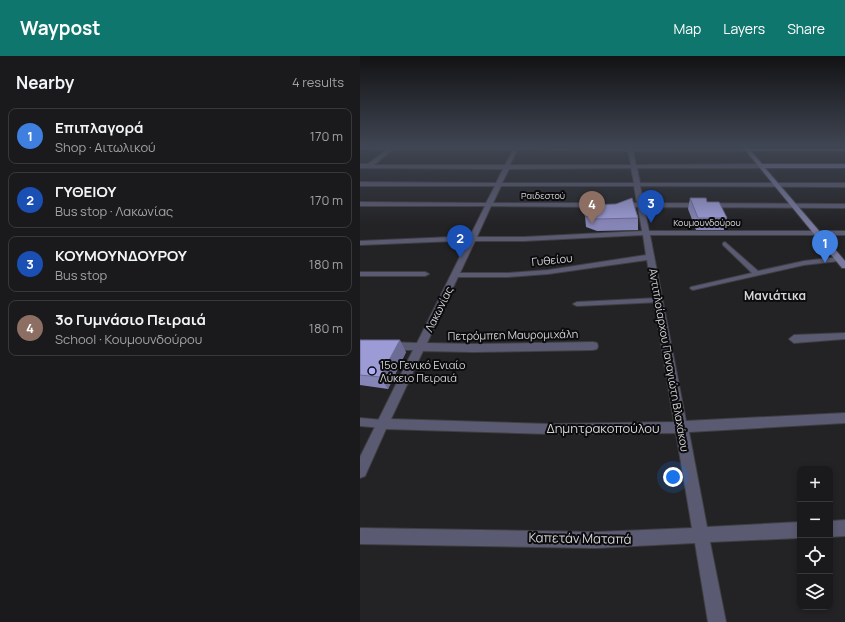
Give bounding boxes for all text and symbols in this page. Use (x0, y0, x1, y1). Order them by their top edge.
text: Waypost (20, 15, 100, 41)
text: Map (673, 19, 701, 38)
text: Layers (723, 19, 765, 38)
text: Share (787, 19, 825, 38)
text: Nearby (16, 71, 74, 94)
text: 4 results (292, 73, 344, 91)
text: Επιπλαγορά (55, 117, 143, 138)
text: 1 (27, 127, 33, 145)
text: 170 m (310, 127, 343, 145)
text: Shop · Αιτωλικού (55, 138, 156, 156)
text: ΓΥΘΕΙΟΥ (55, 181, 116, 202)
street label: Ραιδεστού (521, 189, 565, 202)
pin: 3 (638, 190, 664, 223)
text: 2 (26, 191, 34, 209)
text: 170 m (310, 191, 343, 209)
pin: 4 (579, 191, 605, 224)
text: Bus stop · Λακωνίας (55, 202, 173, 220)
street label: Κουμουνδούρου (673, 216, 741, 229)
pin: 2 (447, 225, 473, 258)
pin: 1 (812, 230, 838, 263)
text: ΚΟΥΜΟΥΝΔΟΥΡΟΥ (55, 245, 187, 266)
street label: Γυθείου (531, 250, 573, 269)
text: 3 (26, 255, 34, 273)
text: 180 m (309, 255, 343, 273)
text: Bus stop (55, 266, 107, 284)
street label: Αντιπλοίαρχου Παναγιώτη Βλαχάκου (646, 267, 693, 453)
street label: Λακωνίας (421, 283, 456, 334)
district label: Μανιάτικα (744, 287, 806, 304)
text: 3ο Γυμνάσιο Πειραιά (55, 309, 206, 330)
text: 4 (26, 319, 34, 337)
text: 180 m (309, 319, 343, 337)
street label: Πετρόμπεη Μαυρομιχάλη (448, 326, 578, 343)
text: School · Κουμουνδούρου (55, 330, 202, 348)
place label: 15ο Γενικό Ενιαίο Λύκειο Πειραιά (380, 357, 466, 385)
marker: 15ο Γενικό Ενιαίο Λύκειο Πειραιά (367, 366, 377, 376)
street label: Δημητρακοπούλου (546, 419, 660, 437)
map controls (797, 466, 833, 610)
button: + (797, 466, 833, 502)
your location (663, 467, 683, 487)
button: − (797, 502, 833, 538)
street label: Καπετάν Ματαπά (528, 528, 632, 548)
button: locate (797, 538, 833, 574)
button: layers (797, 574, 833, 610)

